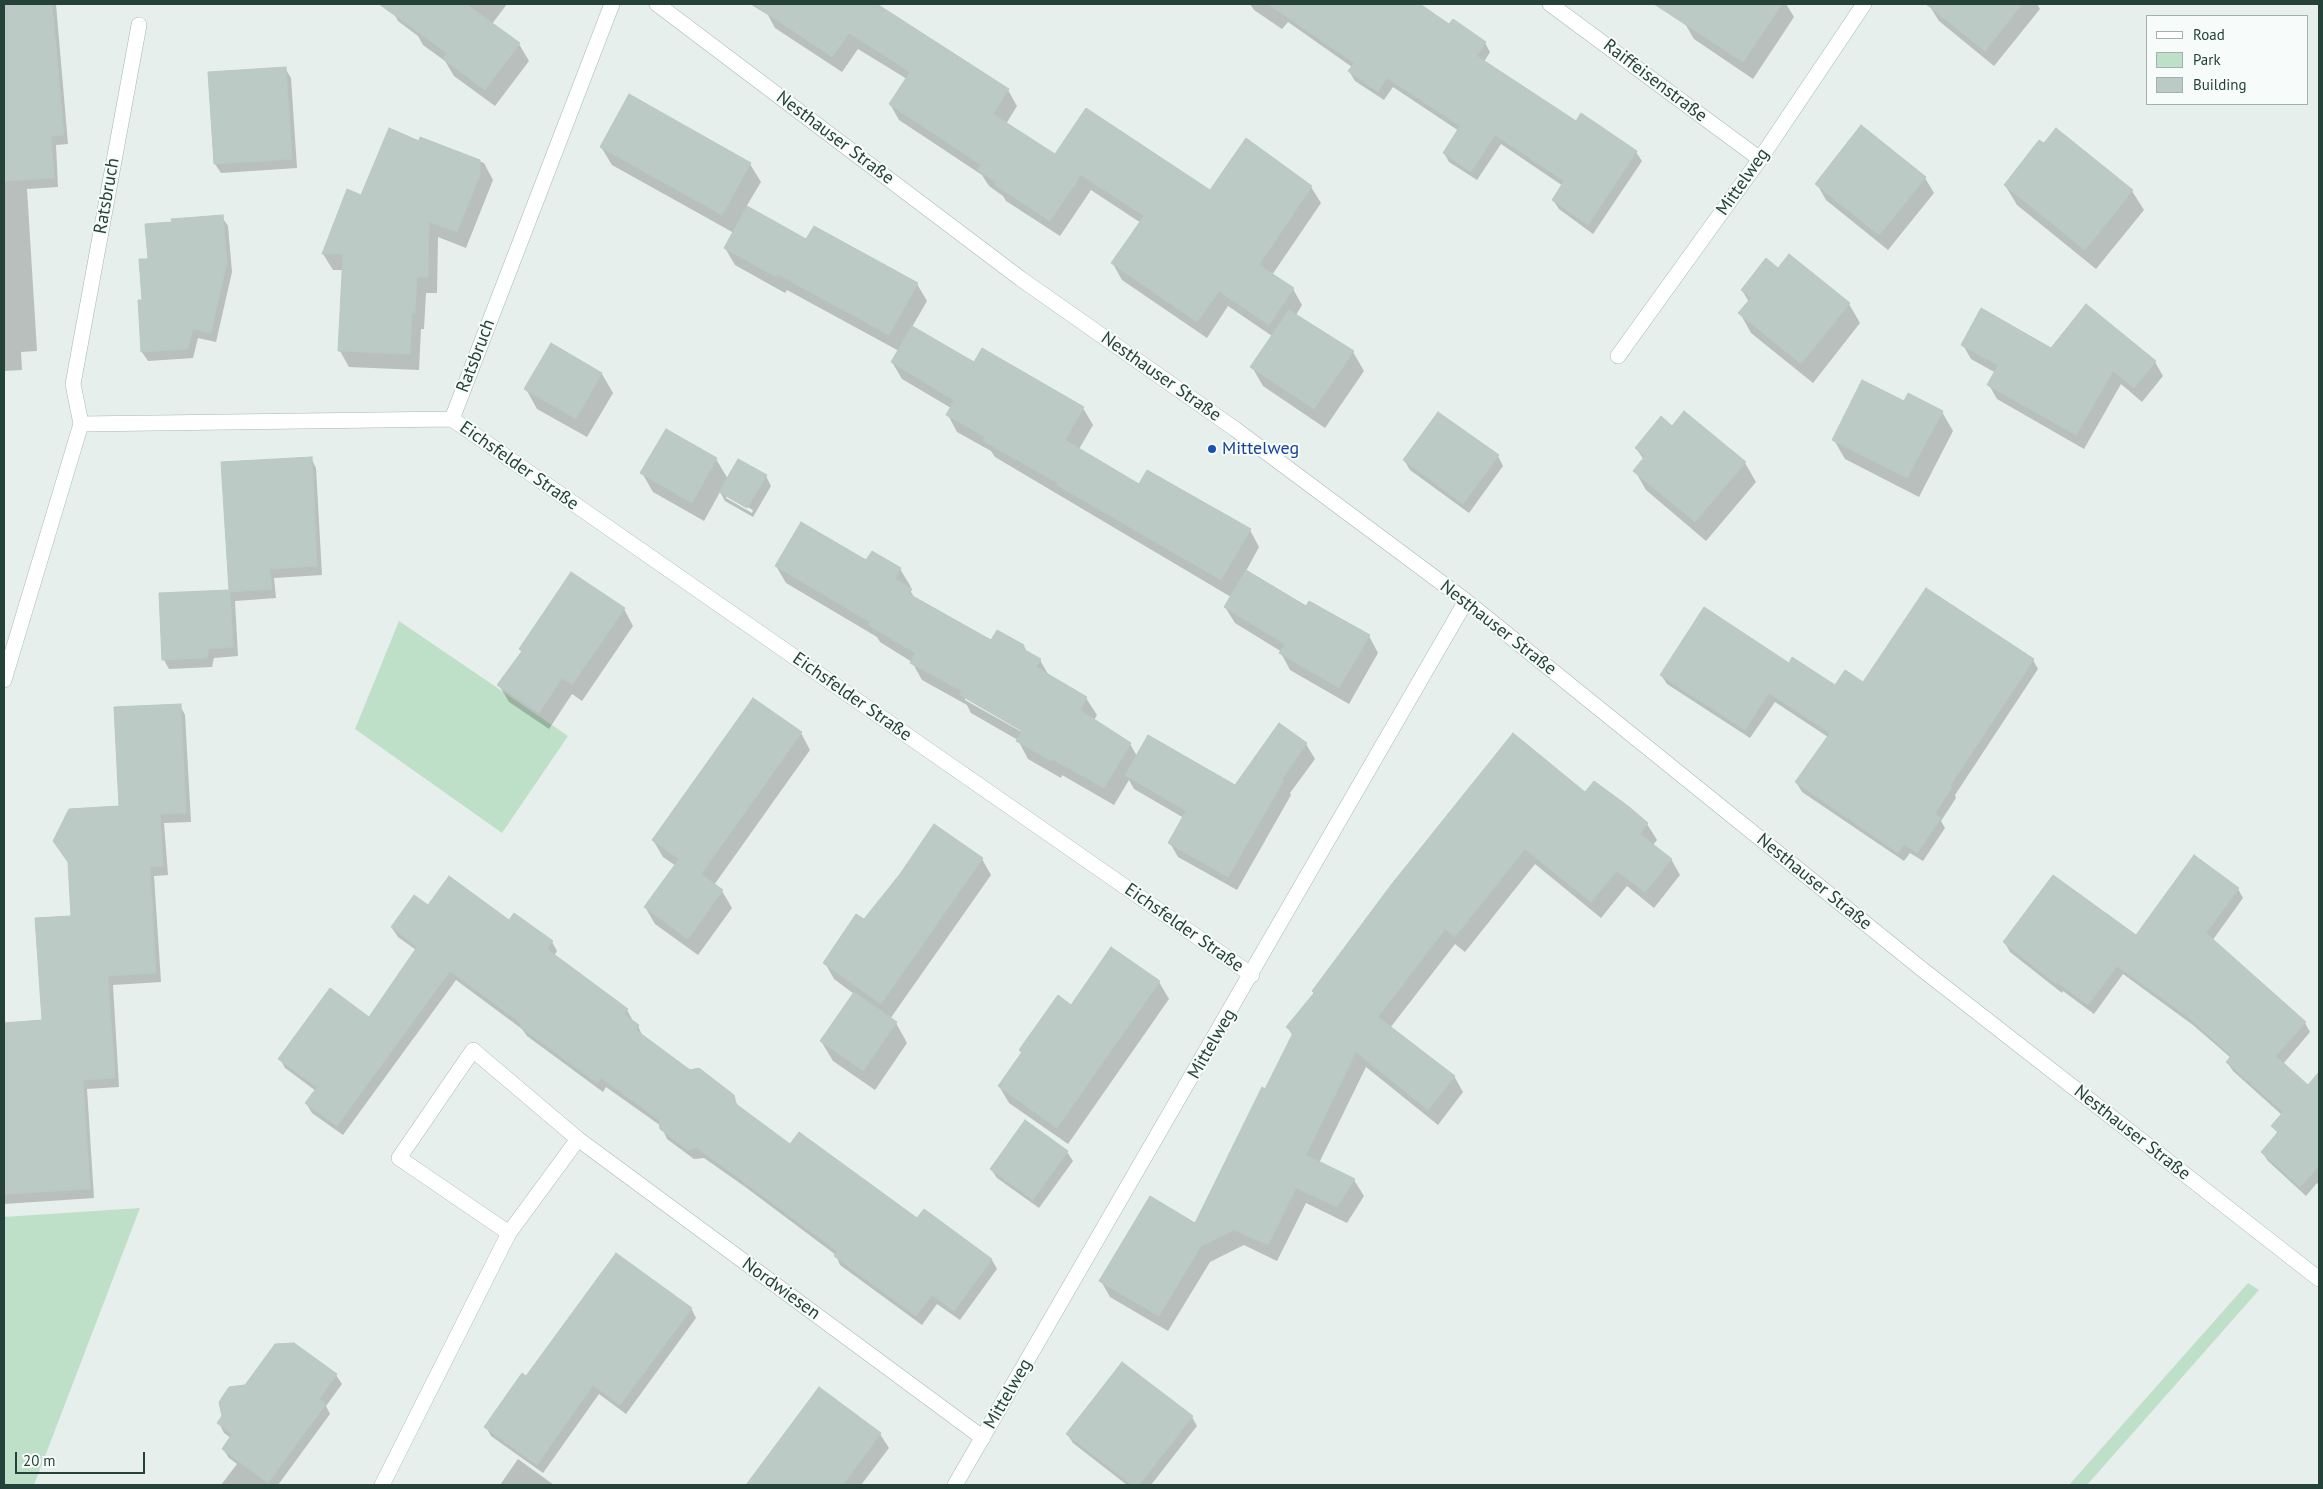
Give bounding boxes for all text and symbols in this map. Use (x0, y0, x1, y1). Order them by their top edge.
legend (2146, 15, 2308, 105)
text: Road (2193, 25, 2225, 44)
street label: Raiffeisenstraße (1599, 35, 1711, 127)
text: Park (2193, 50, 2221, 69)
text: Building (2193, 75, 2247, 94)
street label: Nesthauser Straße (772, 87, 898, 189)
street label: Mittelweg (1712, 144, 1774, 220)
street label: Ratsbruch (90, 156, 124, 236)
street label: Ratsbruch (452, 316, 500, 396)
street label: Nesthauser Straße (1097, 328, 1225, 426)
street label: Eichsfelder Straße (455, 417, 583, 515)
place label: Mittelweg (1222, 438, 1299, 460)
marker: Mittelweg (1206, 443, 1218, 455)
street label: Nesthauser Straße (1436, 576, 1560, 680)
street label: Eichsfelder Straße (788, 648, 916, 746)
street label: Nesthauser Straße (1752, 829, 1876, 935)
street label: Eichsfelder Straße (1120, 879, 1248, 977)
street label: Mittelweg (1183, 1005, 1241, 1083)
street label: Nesthauser Straße (2070, 1081, 2194, 1185)
street label: Nordwiesen (738, 1253, 824, 1325)
street label: Mittelweg (979, 1355, 1037, 1433)
scale bar (18, 1442, 148, 1474)
text: 20 m (23, 1451, 56, 1470)

